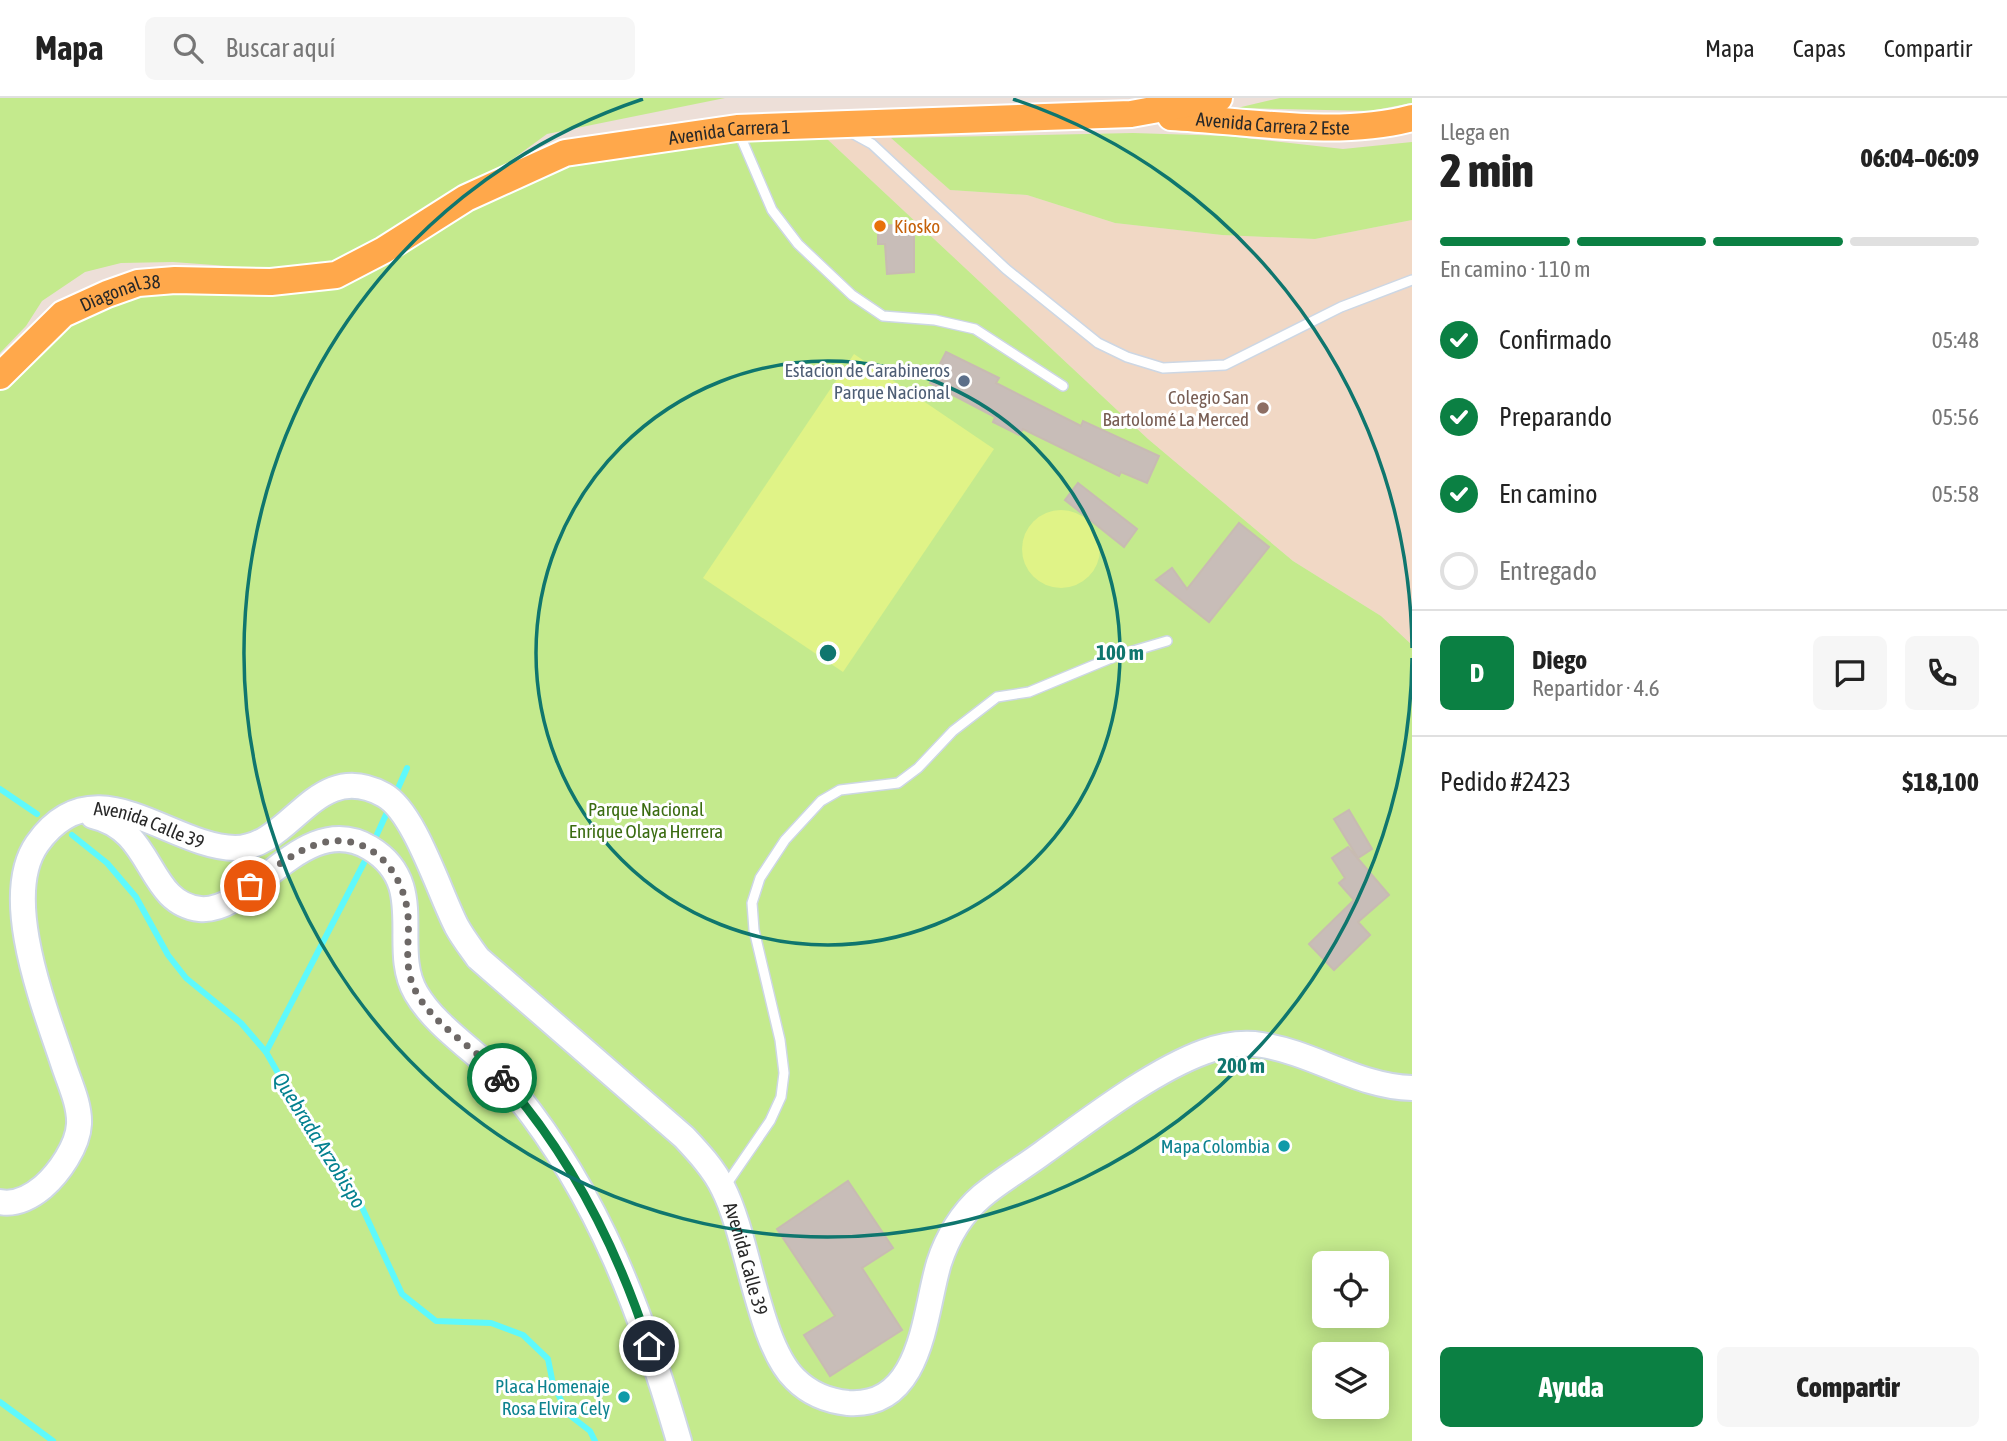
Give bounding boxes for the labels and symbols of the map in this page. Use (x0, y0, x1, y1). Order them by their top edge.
street label: Avenida Carrera 2 Este (1195, 108, 1350, 139)
street label: Avenida Carrera 1 (667, 115, 791, 149)
place label: Kiosko (894, 215, 940, 237)
marker: Kiosko (872, 218, 888, 234)
street label: Diagonal 38 (76, 270, 161, 316)
place label: Estacion de Carabineros Parque Nacional (785, 359, 950, 403)
marker: Estacion de Carabineros Parque Nacional (956, 373, 972, 389)
place label: Colegio San Bartolomé La Merced (1103, 386, 1249, 430)
marker: Colegio San Bartolomé La Merced (1255, 400, 1271, 416)
text: 100 m (1096, 640, 1144, 664)
centre of rings (816, 641, 840, 665)
street label: Avenida Calle 39 (93, 797, 207, 853)
park label: Parque Nacional Enrique Olaya Herrera (569, 798, 723, 842)
pin (220, 856, 280, 916)
courier (467, 1043, 537, 1113)
text: 200 m (1217, 1053, 1265, 1077)
water label: Quebrada Arzobispo (269, 1068, 371, 1212)
place label: Mapa Colombia (1161, 1135, 1270, 1157)
marker: Mapa Colombia (1276, 1138, 1292, 1154)
street label: Avenida Calle 39 (719, 1199, 773, 1318)
pin (619, 1316, 679, 1376)
place label: Placa Homenaje Rosa Elvira Cely (495, 1375, 610, 1419)
marker: Placa Homenaje Rosa Elvira Cely (616, 1389, 632, 1405)

